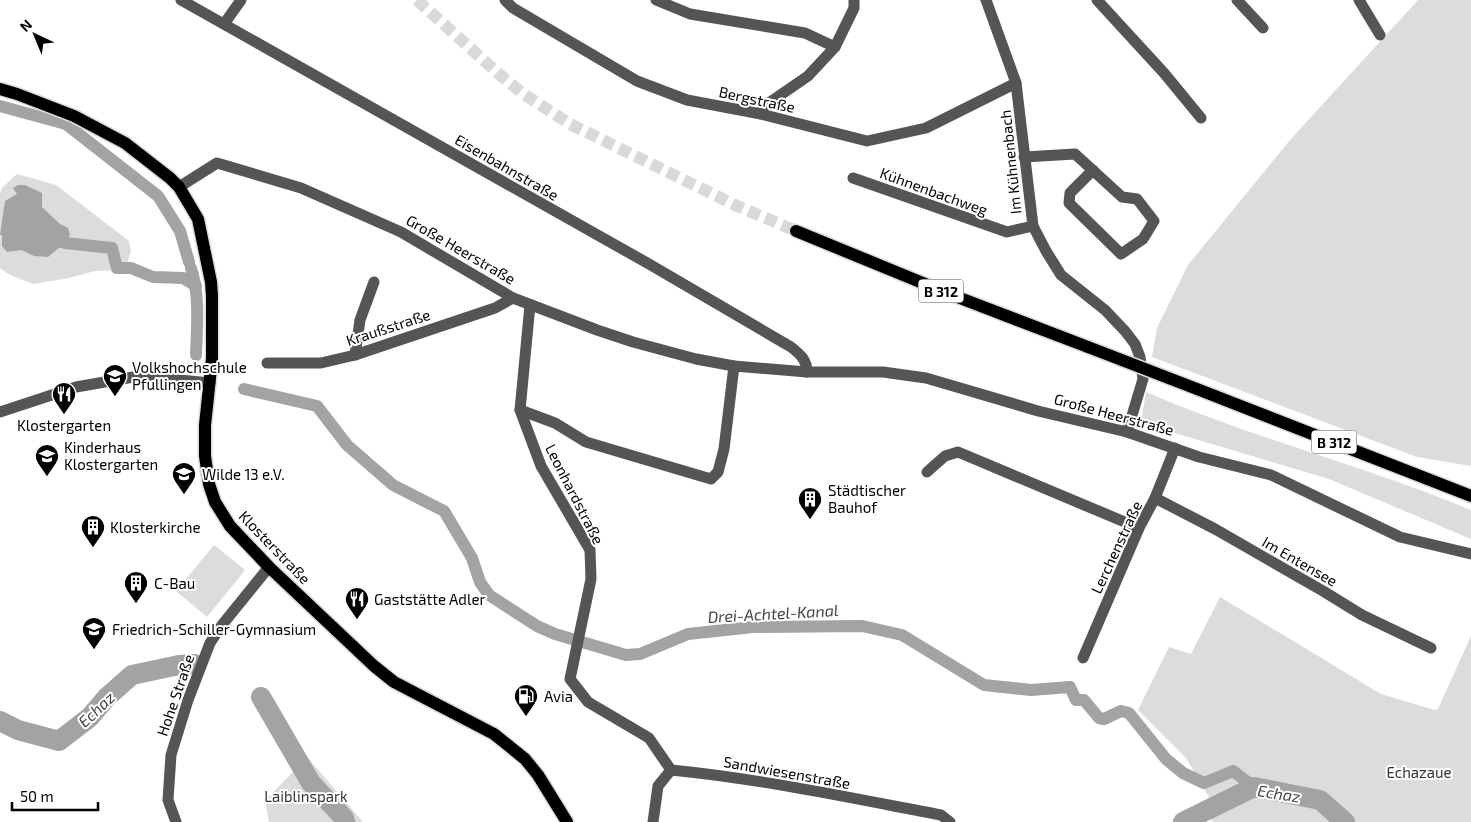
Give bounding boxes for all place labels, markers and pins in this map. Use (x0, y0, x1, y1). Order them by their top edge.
place label: Volkshochschule Pfullingen (132, 358, 247, 393)
school or university icon: Volkshochschule Pfullingen (102, 363, 128, 397)
restaurant icon: Klostergarten (51, 381, 77, 415)
place label: Klostergarten (17, 416, 111, 434)
place label: Kinderhaus Klostergarten (64, 438, 158, 473)
school or university icon: Kinderhaus Klostergarten (34, 443, 60, 477)
school or university icon: Wilde 13 e.V. (171, 461, 197, 495)
place label: Wilde 13 e.V. (202, 465, 285, 483)
place label: Städtischer Bauhof (828, 481, 906, 516)
building icon: Städtischer Bauhof (797, 486, 823, 520)
building icon: Klosterkirche (80, 514, 106, 548)
place label: Klosterkirche (110, 518, 201, 536)
building icon: C-Bau (123, 570, 149, 604)
place label: C-Bau (154, 574, 195, 592)
restaurant icon: Gaststätte Adler (344, 586, 370, 620)
place label: Gaststätte Adler (374, 590, 485, 608)
school or university icon: Friedrich-Schiller-Gymnasium (81, 616, 107, 650)
place label: Friedrich-Schiller-Gymnasium (112, 620, 316, 638)
fuel station icon: Avia (513, 683, 539, 717)
place label: Avia (544, 687, 573, 705)

